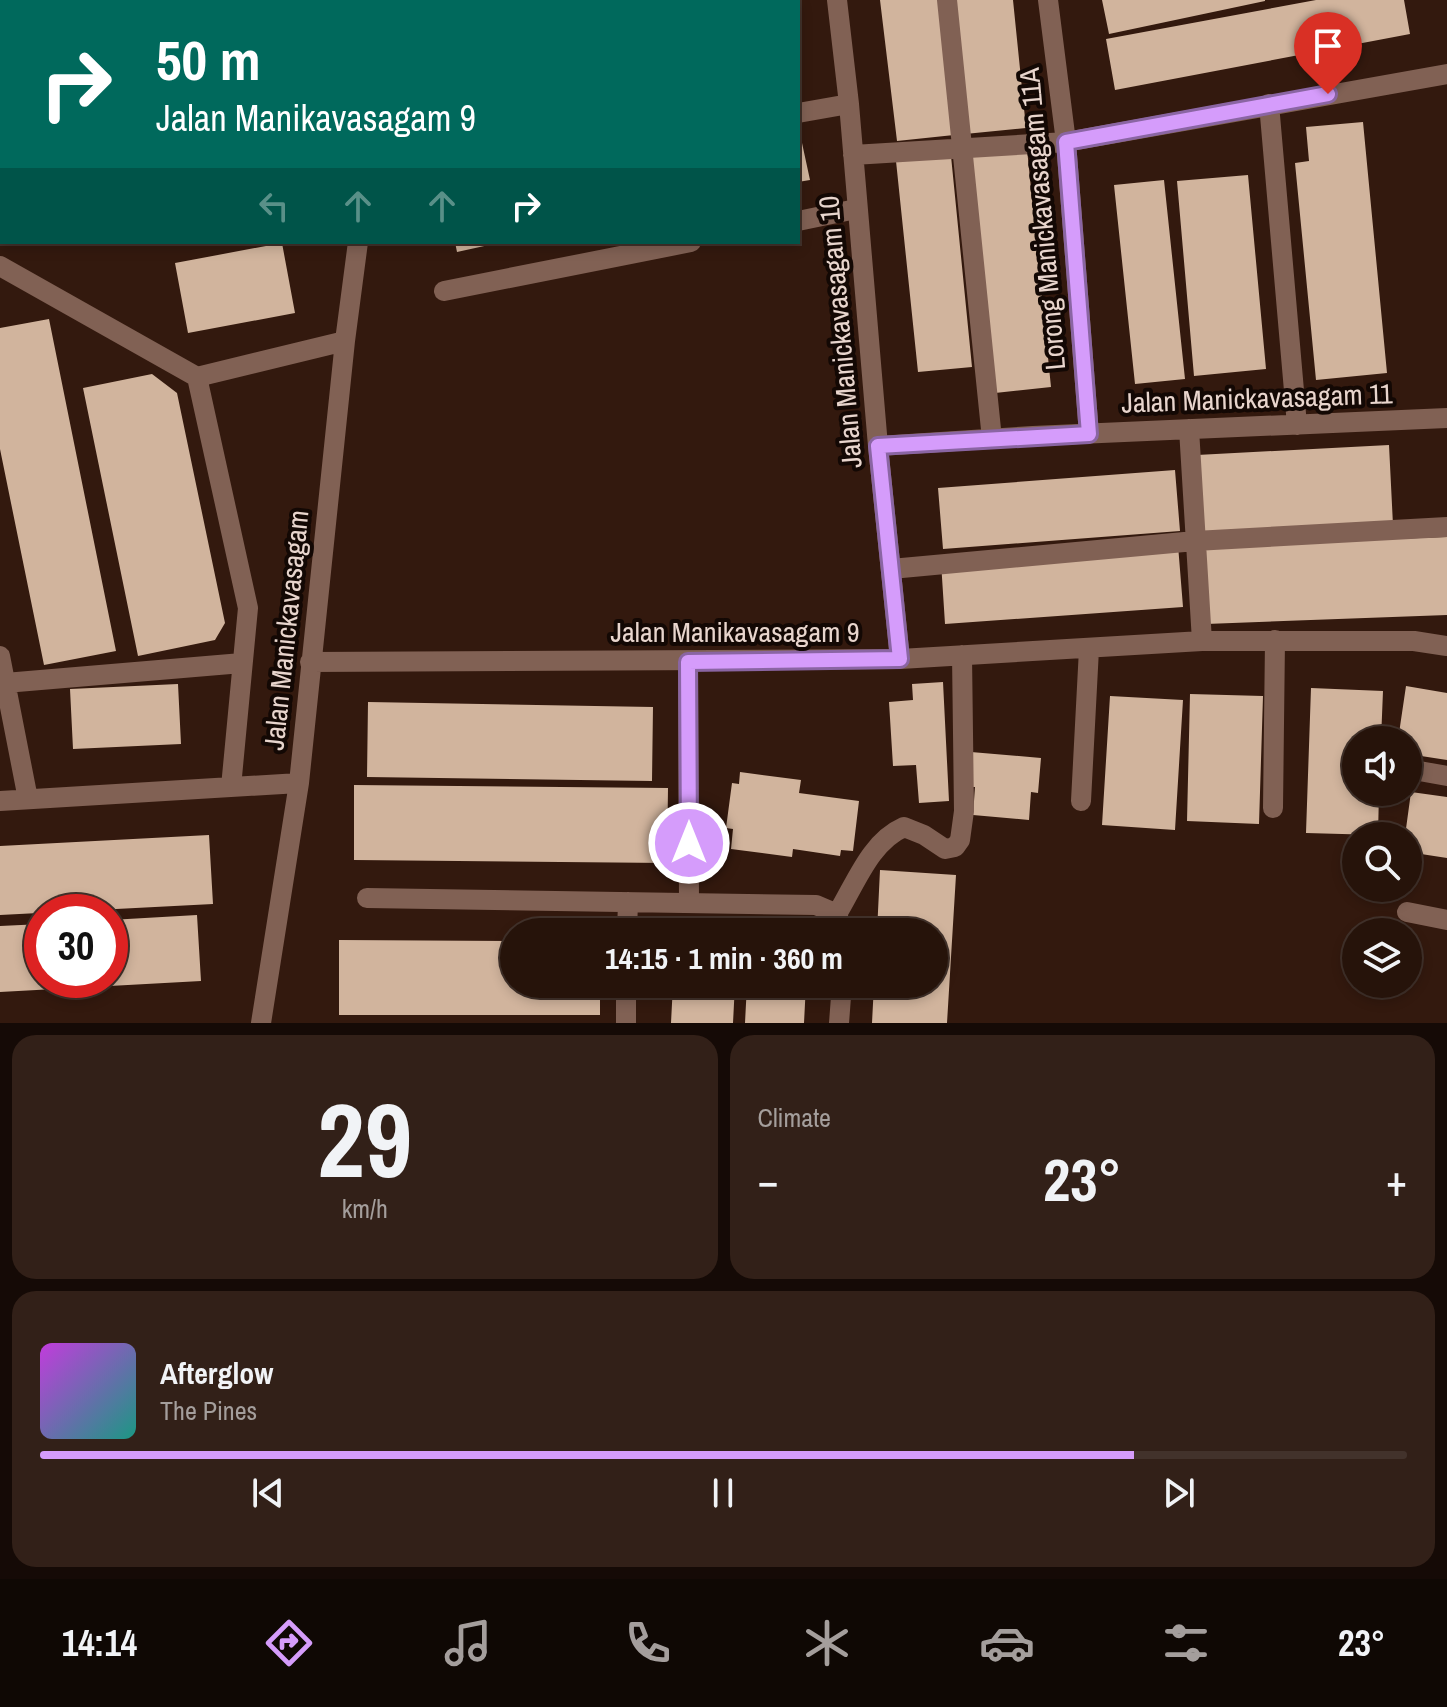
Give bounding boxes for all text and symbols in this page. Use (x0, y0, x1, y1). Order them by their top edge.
pin (1294, 12, 1362, 94)
text: 50 m (156, 22, 261, 97)
icon: arrive (1306, 24, 1350, 68)
icon: right (24, 32, 128, 136)
street label: Lorong Manickavasagam 11A (1010, 66, 1074, 372)
text: Jalan Manikavasagam 9 (156, 94, 476, 142)
icon: left (252, 184, 296, 228)
icon: ahead (336, 184, 380, 228)
icon: ahead (420, 184, 464, 228)
icon: right (504, 184, 548, 228)
street label: Jalan Manickavasagam 10 (809, 194, 871, 470)
street label: Jalan Manickavasagam 11 (1121, 374, 1394, 422)
street label: Jalan Manickavasagam (254, 508, 318, 752)
street label: Jalan Manikavasagam 9 (611, 613, 859, 651)
map controls (1342, 726, 1422, 998)
button: sound (1342, 726, 1422, 806)
position arrow (647, 801, 731, 885)
button: search (1342, 822, 1422, 902)
speed limit sign: 30 (24, 894, 128, 998)
button: layers (1342, 918, 1422, 998)
text: 14:15 · 1 min · 360 m (605, 938, 843, 978)
text: 29 (317, 1069, 412, 1209)
text: Climate (758, 1100, 831, 1135)
text: 23° (1043, 1139, 1122, 1220)
text: − (758, 1150, 779, 1210)
text: + (1386, 1150, 1407, 1210)
text: km/h (342, 1191, 388, 1226)
text: Afterglow (160, 1353, 273, 1393)
text: The Pines (160, 1393, 257, 1428)
icon: previous (246, 1471, 290, 1515)
icon: pause (701, 1471, 745, 1515)
icon: next (1157, 1471, 1201, 1515)
icon: directions (261, 1615, 317, 1671)
icon: music (440, 1615, 496, 1671)
icon: phone (620, 1615, 676, 1671)
icon: climate (799, 1615, 855, 1671)
icon: car (979, 1615, 1035, 1671)
icon: filters (1158, 1615, 1214, 1671)
text: 14:14 (62, 1619, 137, 1667)
text: 23° (1338, 1619, 1385, 1667)

